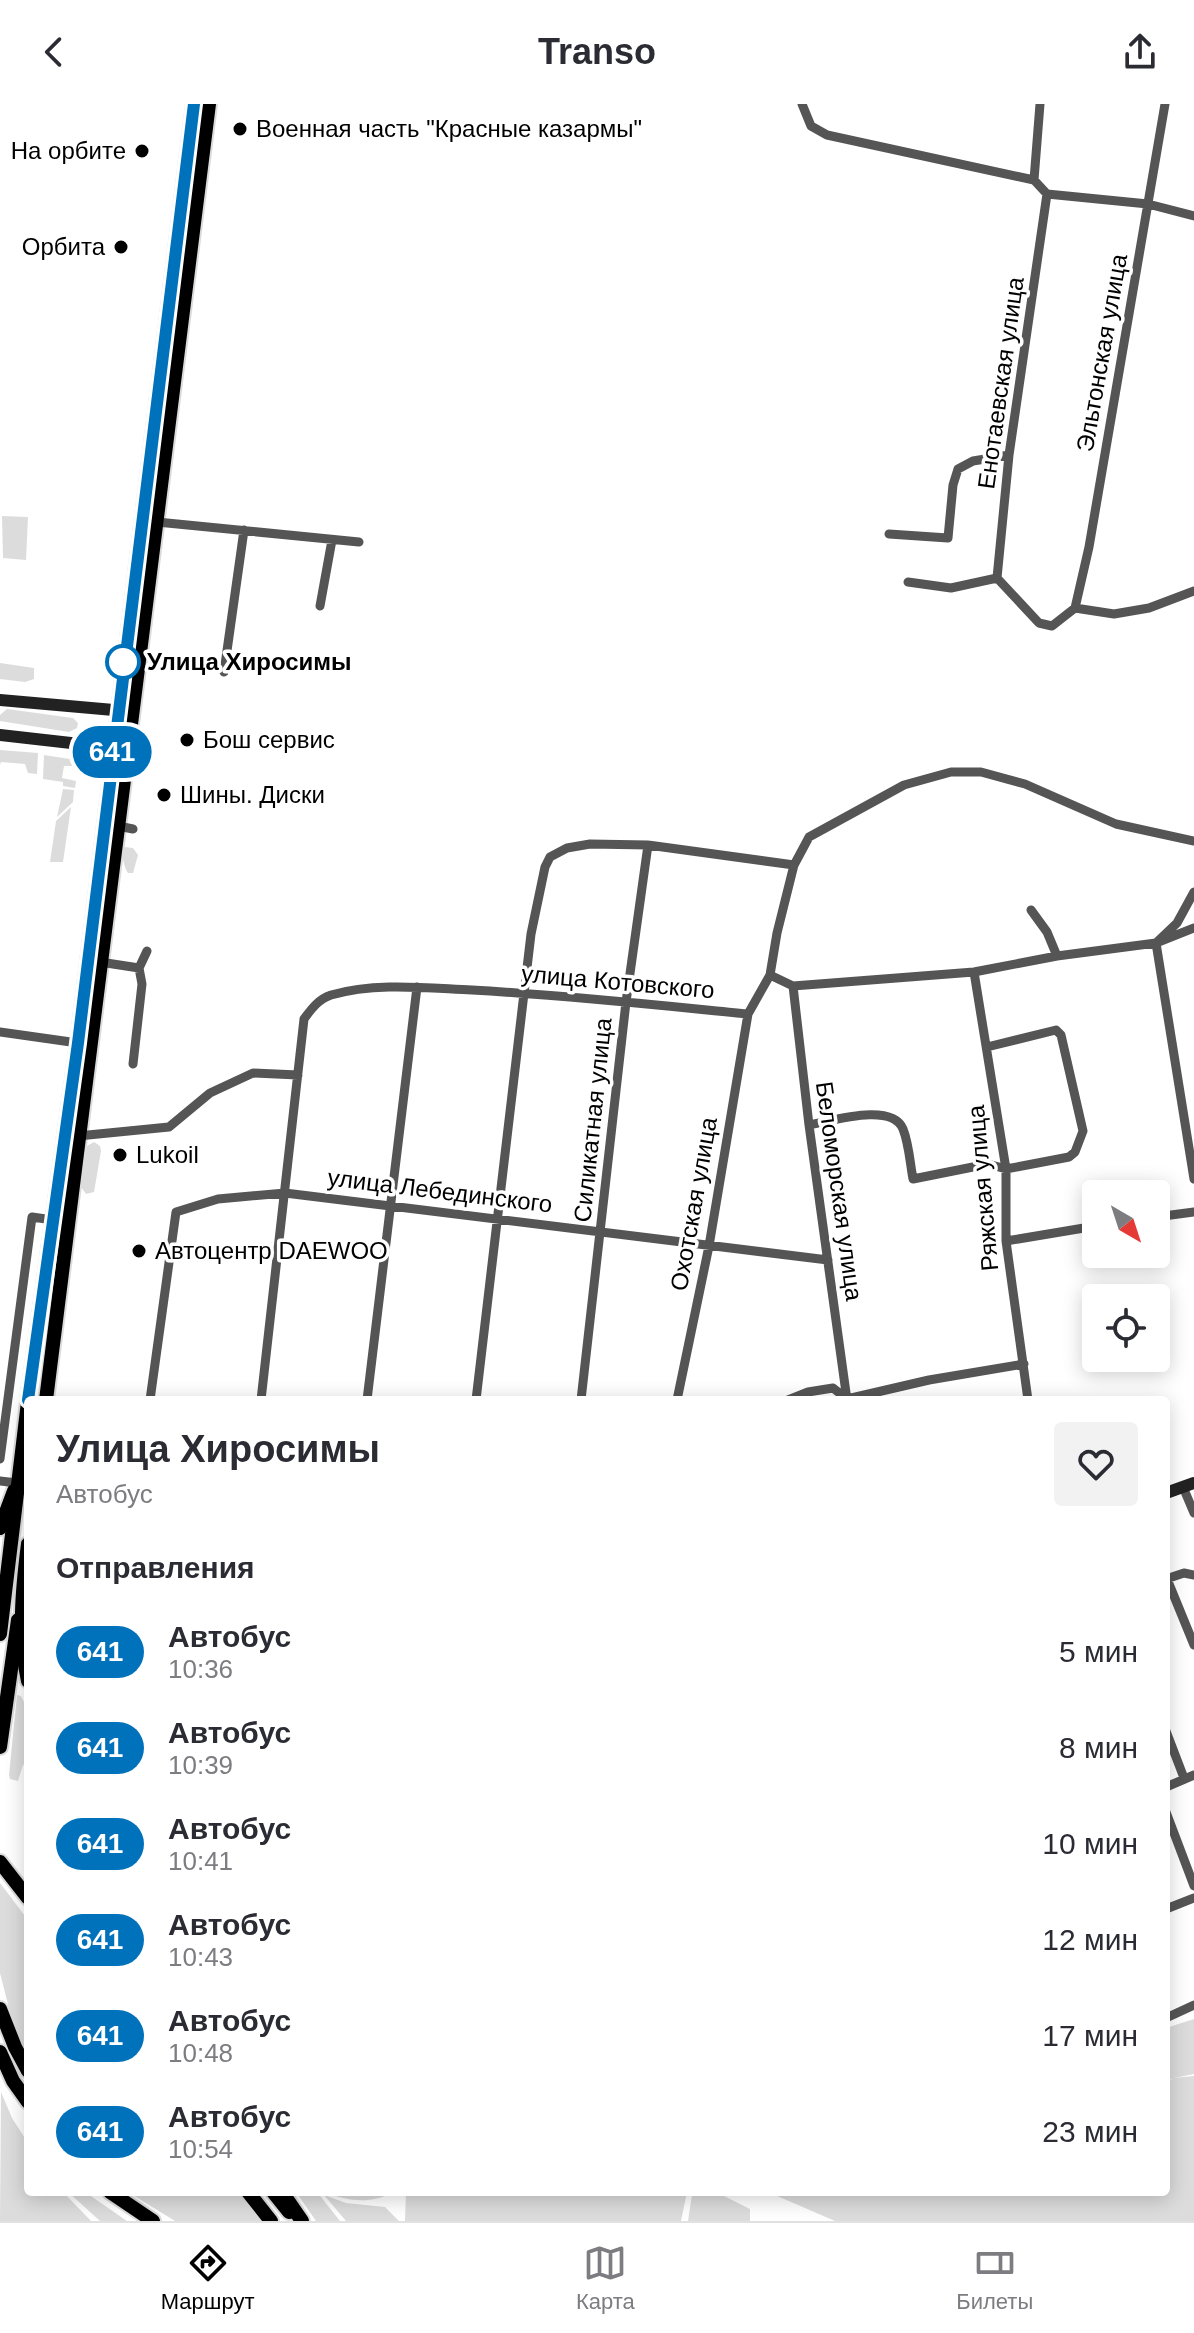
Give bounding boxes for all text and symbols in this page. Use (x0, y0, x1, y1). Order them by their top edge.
icon: back (32, 30, 76, 74)
icon: share (1118, 30, 1162, 74)
text: Transo (538, 31, 656, 72)
place label: Военная часть "Красные казармы" (256, 115, 642, 142)
marker: Военная часть "Красные казармы" (231, 120, 249, 138)
place label: На орбите (11, 137, 126, 164)
marker: На орбите (133, 142, 151, 160)
place label: Орбита (22, 233, 106, 260)
marker: Орбита (112, 238, 130, 256)
street label: Эльтонская улица (1071, 251, 1132, 454)
street label: Енотаевская улица (972, 274, 1029, 491)
marker: Улица Хиросимы (106, 645, 140, 679)
place label: Улица Хиросимы (147, 648, 352, 675)
line badge: 641 (66, 726, 158, 778)
place label: Бош сервис (203, 726, 335, 753)
marker: Бош сервис (178, 731, 196, 749)
text: 641 (89, 736, 135, 767)
place label: Шины. Диски (180, 781, 325, 808)
marker: Шины. Диски (155, 786, 173, 804)
street label: улица Котовского (520, 960, 716, 1003)
street label: Силикатная улица (568, 1016, 617, 1223)
street label: Беломорская улица (811, 1080, 868, 1303)
street label: Ряжская улица (962, 1103, 1003, 1272)
street label: Охотская улица (665, 1114, 722, 1293)
place label: Lukoil (136, 1141, 199, 1168)
marker: Lukoil (111, 1146, 129, 1164)
street label: улица Лебединского (326, 1163, 554, 1218)
north arrow (1082, 1180, 1170, 1268)
map controls (1082, 1180, 1170, 1372)
place label: Автоцентр DAEWOO (155, 1237, 388, 1264)
marker: Автоцентр DAEWOO (130, 1242, 148, 1260)
button: locate (1082, 1284, 1170, 1372)
button: heart (1054, 1422, 1138, 1506)
text: Улица Хиросимы (56, 1428, 380, 1470)
text: Автобус (56, 1479, 153, 1509)
text: Отправления (56, 1551, 255, 1584)
text: Автобус (168, 1620, 291, 1653)
text: 5 мин (1059, 1635, 1138, 1668)
text: 641 (77, 1636, 123, 1667)
text: 10:36 (168, 1654, 233, 1684)
text: Автобус (168, 1716, 291, 1749)
text: 8 мин (1059, 1731, 1138, 1764)
text: 641 (77, 1732, 123, 1763)
text: 10:39 (168, 1750, 233, 1780)
text: Автобус (168, 1812, 291, 1845)
text: 10 мин (1042, 1827, 1138, 1860)
text: 641 (77, 1828, 123, 1859)
text: 10:41 (168, 1846, 233, 1876)
text: Автобус (168, 1908, 291, 1941)
text: 12 мин (1042, 1923, 1138, 1956)
text: 641 (77, 1924, 123, 1955)
text: 10:43 (168, 1942, 233, 1972)
text: Автобус (168, 2004, 291, 2037)
text: 17 мин (1042, 2019, 1138, 2052)
text: 641 (77, 2020, 123, 2051)
text: 10:48 (168, 2038, 233, 2068)
text: Автобус (168, 2100, 291, 2133)
text: 23 мин (1042, 2115, 1138, 2148)
text: 641 (77, 2116, 123, 2147)
text: 10:54 (168, 2134, 233, 2164)
tab: Маршрут (161, 2241, 254, 2315)
tab: Карта (576, 2241, 635, 2315)
tab: Билеты (956, 2241, 1033, 2315)

